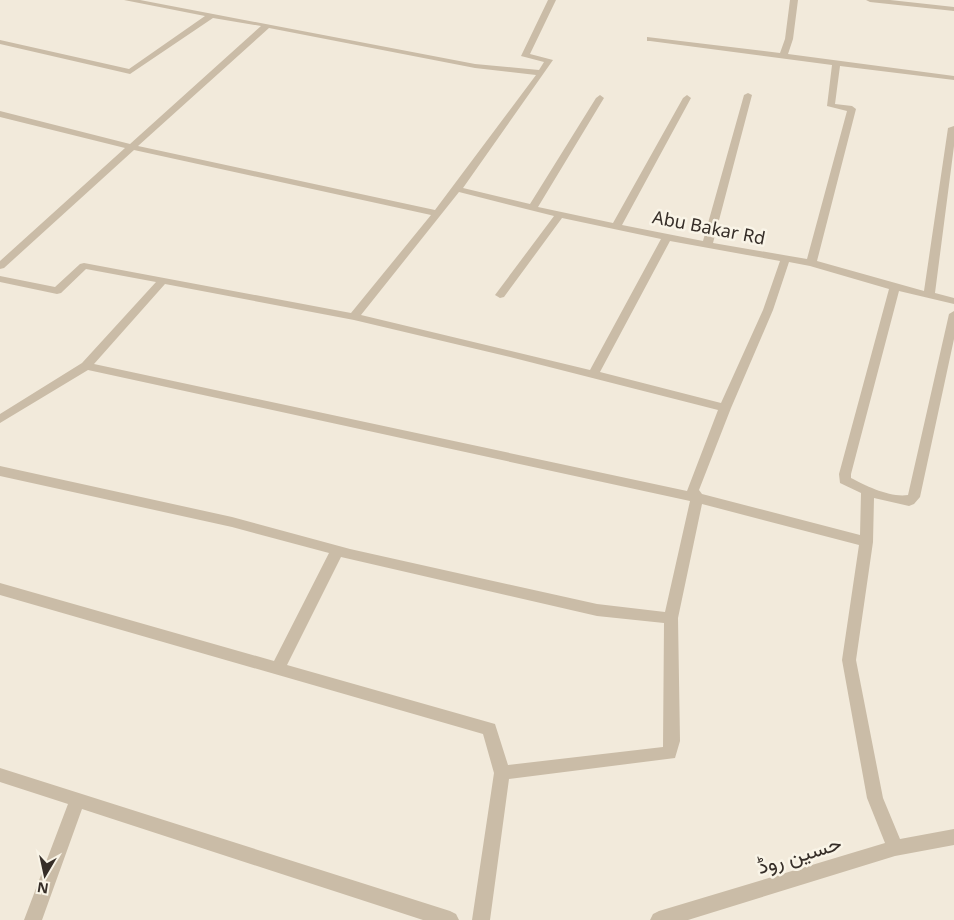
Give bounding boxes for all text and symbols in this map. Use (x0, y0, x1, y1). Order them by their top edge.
street label: Abu Bakar Rd (651, 204, 767, 250)
street label: حسین روڈ (753, 828, 845, 880)
north arrow (20, 850, 70, 900)
text: N (36, 878, 50, 899)

